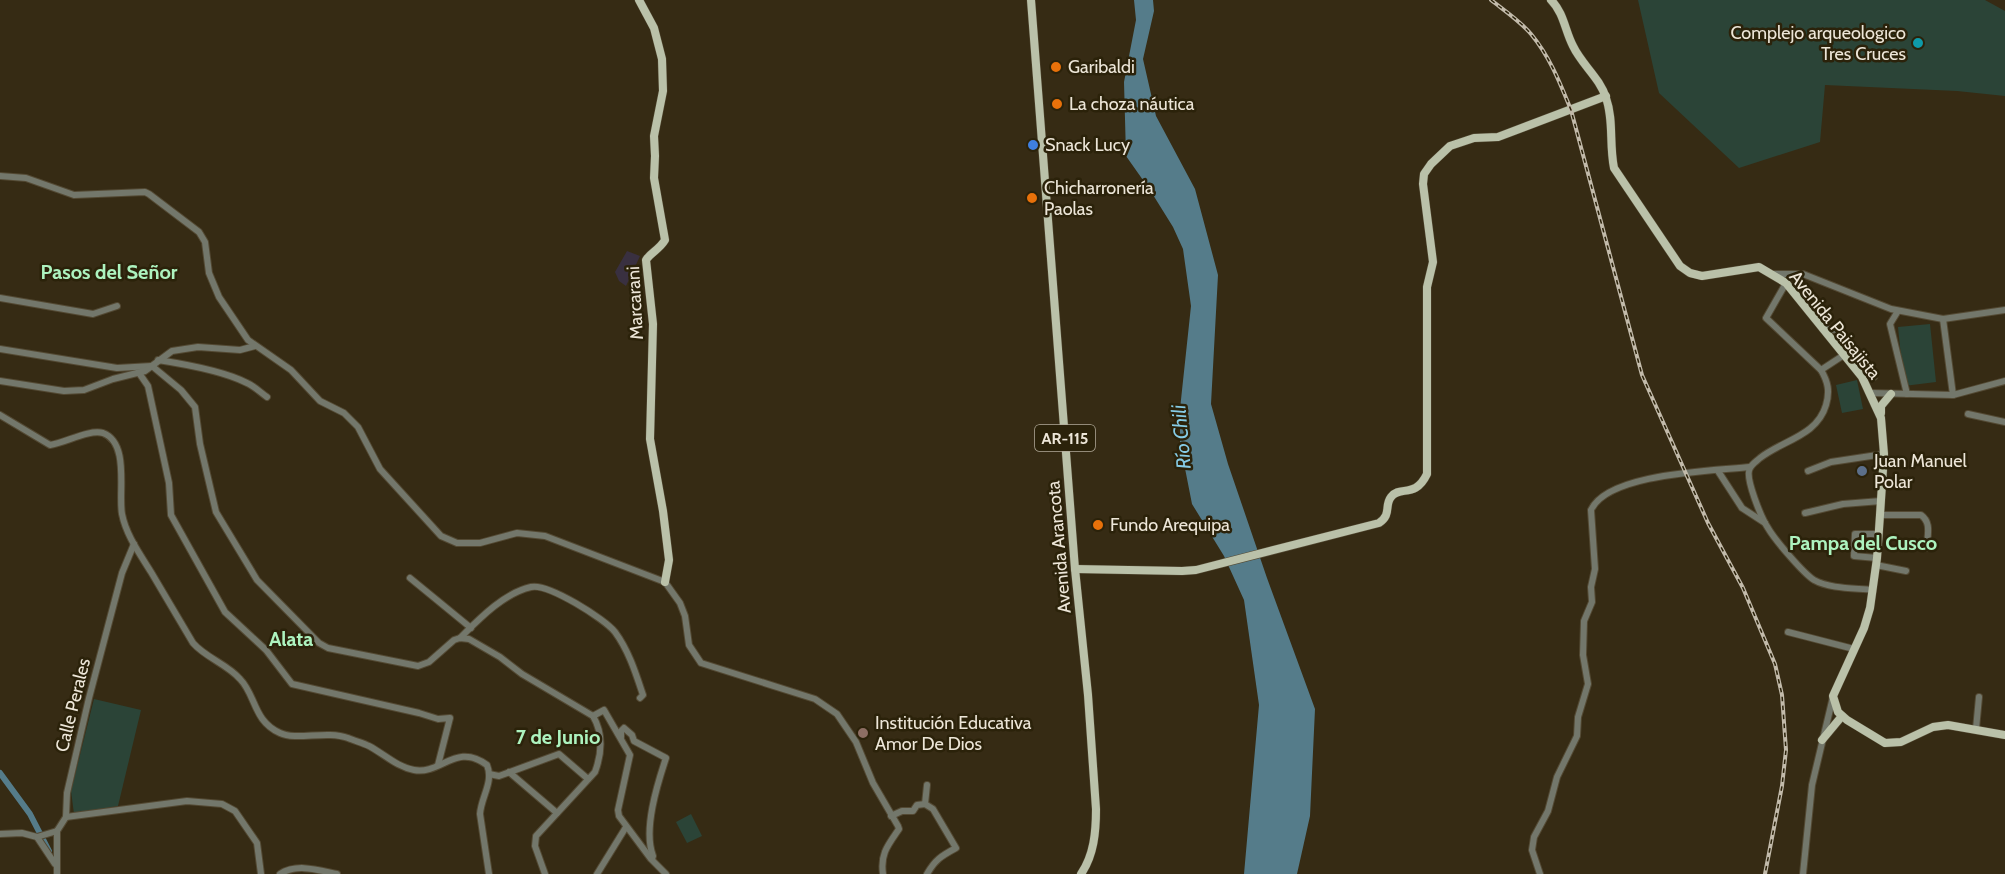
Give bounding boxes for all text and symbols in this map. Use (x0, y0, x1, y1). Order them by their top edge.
place label: Complejo arqueologico Tres Cruces (1731, 22, 1906, 65)
marker: Complejo arqueologico Tres Cruces (1911, 36, 1925, 50)
place label: Garibaldi (1068, 56, 1135, 78)
marker: Garibaldi (1049, 60, 1063, 74)
place label: La choza náutica (1069, 93, 1195, 115)
marker: La choza náutica (1050, 97, 1064, 111)
place label: Snack Lucy (1045, 134, 1130, 156)
marker: Snack Lucy (1026, 138, 1040, 152)
place label: Chicharronería Paolas (1044, 177, 1154, 220)
marker: Chicharronería Paolas (1025, 191, 1039, 205)
district label: Pasos del Señor (41, 260, 178, 284)
street label: Marcarani (622, 266, 648, 340)
street label: Avenida Paisajista (1785, 266, 1886, 384)
water label: Río Chili (1166, 403, 1196, 470)
road number: AR-115 (1035, 425, 1095, 451)
place label: Juan Manuel Polar (1873, 450, 1967, 493)
marker: Juan Manuel Polar (1855, 464, 1869, 478)
street label: Avenida Arancota (1042, 480, 1076, 614)
place label: Fundo Arequipa (1110, 514, 1230, 536)
marker: Fundo Arequipa (1091, 518, 1105, 532)
district label: Pampa del Cusco (1789, 531, 1937, 555)
district label: Alata (269, 627, 313, 651)
street label: Calle Perales (51, 656, 95, 754)
place label: Institución Educativa Amor De Dios (875, 712, 1032, 755)
district label: 7 de Junio (516, 725, 600, 749)
marker: Institución Educativa Amor De Dios (856, 726, 870, 740)

